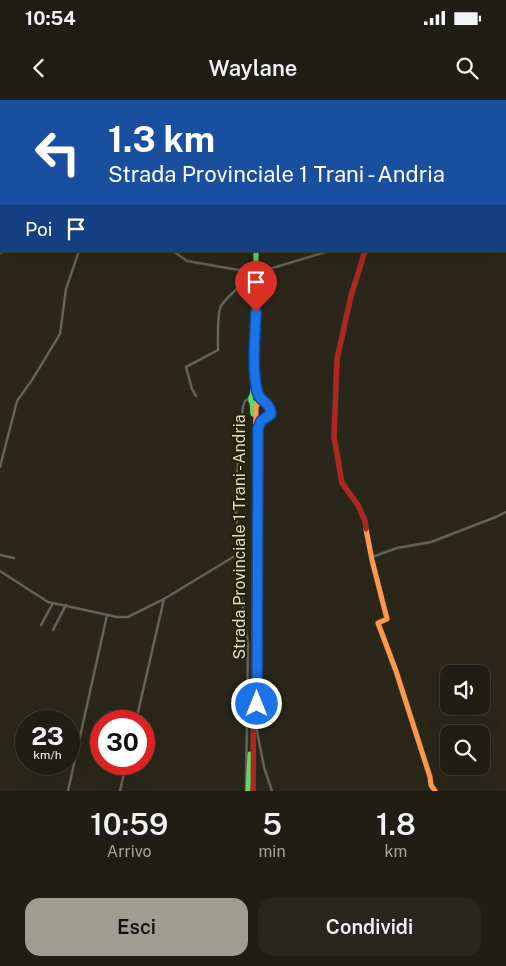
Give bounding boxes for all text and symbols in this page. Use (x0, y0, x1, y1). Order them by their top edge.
text: 10:54 (25, 7, 76, 29)
icon: back (25, 54, 53, 82)
icon: search (453, 54, 481, 82)
text: Waylane (209, 55, 297, 81)
text: 1.3 km (108, 119, 215, 160)
icon: left (25, 120, 90, 185)
text: Strada Provinciale 1 Trani - Andria (108, 161, 445, 187)
icon: arrive (62, 215, 90, 243)
text: Poi (25, 218, 52, 240)
pin (235, 261, 277, 312)
icon: arrive (242, 268, 270, 296)
street label: Strada Provinciale 1 Trani - Andria (230, 414, 249, 660)
map controls (440, 665, 490, 775)
button: sound (440, 665, 490, 715)
position arrow (230, 677, 282, 729)
speed limit sign: 30 (90, 710, 155, 775)
text: 23 (31, 721, 64, 751)
button: search (440, 725, 490, 775)
text: km/h (33, 748, 62, 762)
text: 10:59 (90, 806, 168, 842)
text: 5 (262, 806, 282, 842)
text: 1.8 (376, 806, 416, 842)
text: Arrivo (107, 842, 152, 861)
text: min (259, 842, 286, 861)
text: km (384, 842, 407, 861)
button: Esci (25, 898, 248, 956)
button: Condividi (258, 898, 481, 956)

